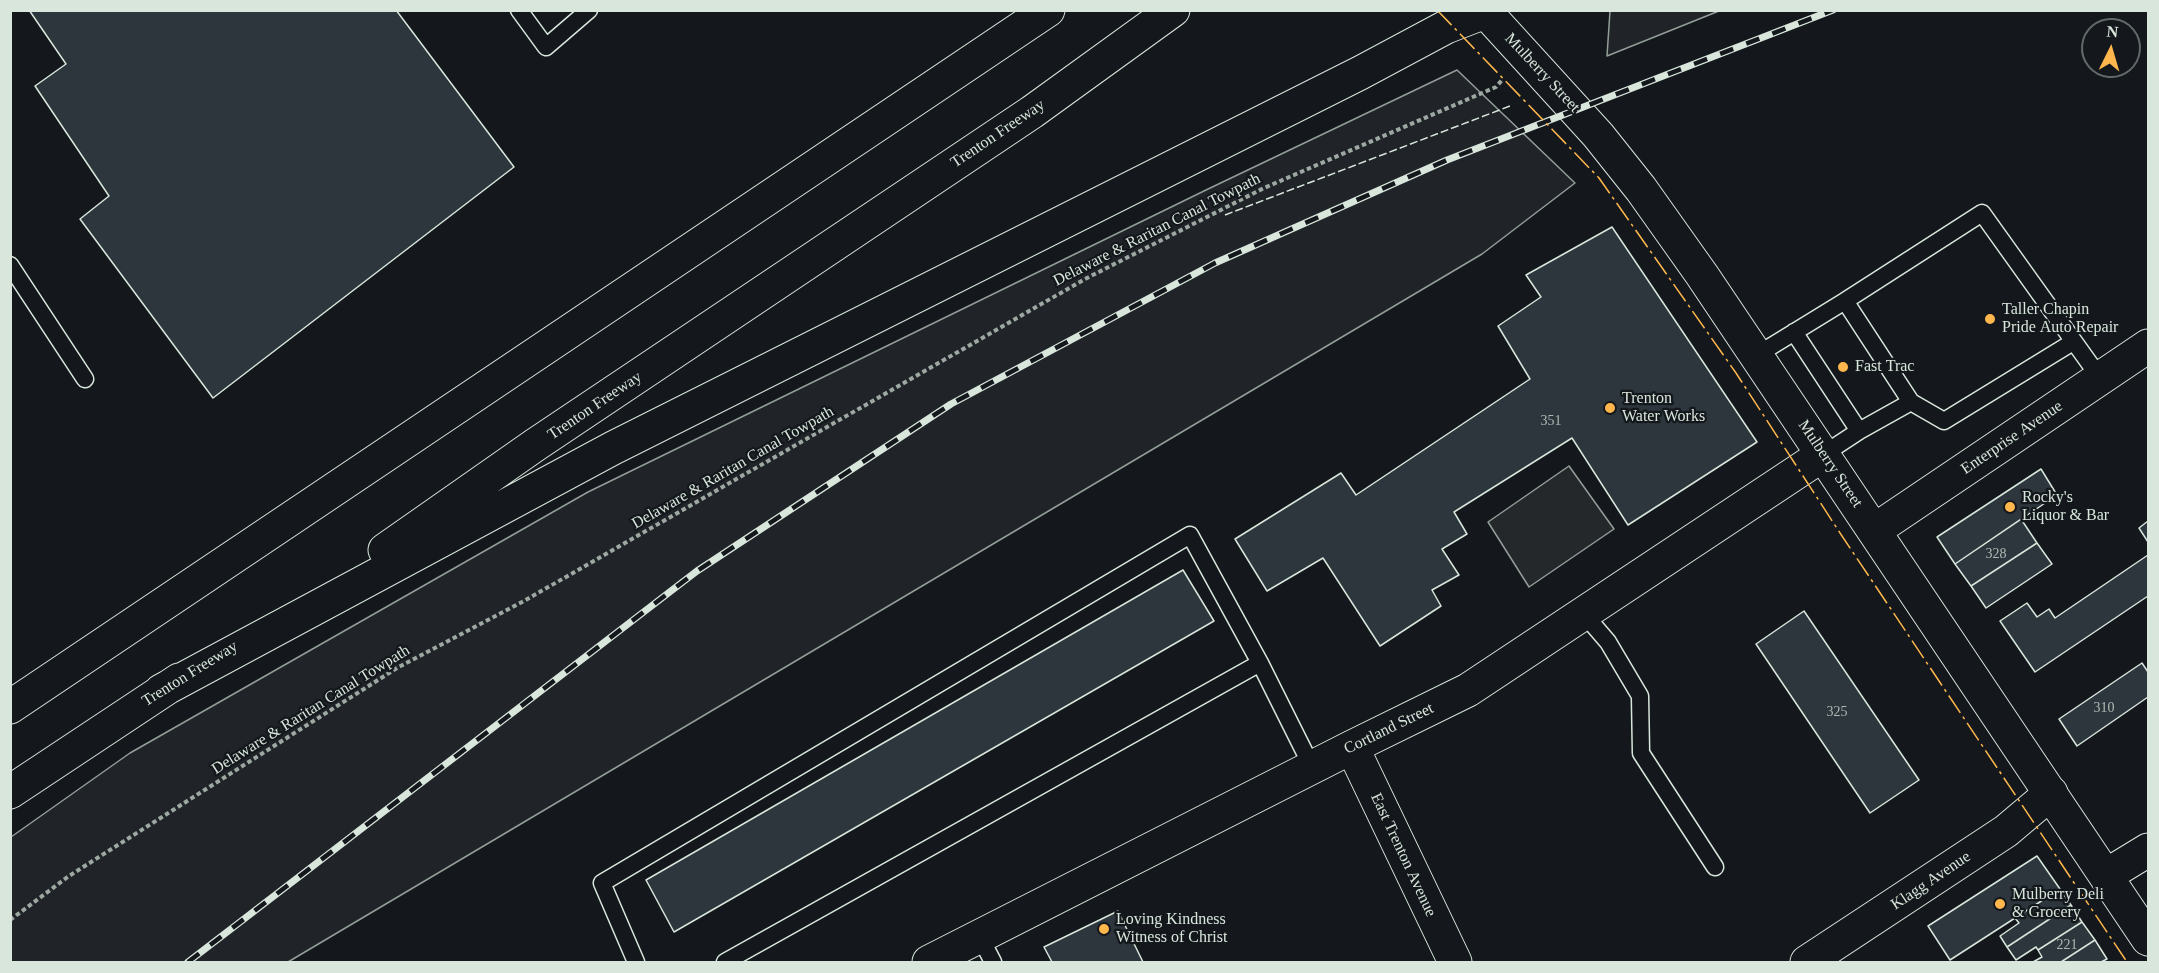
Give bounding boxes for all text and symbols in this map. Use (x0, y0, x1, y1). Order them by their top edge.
north arrow (2081, 18, 2141, 78)
text: N (2106, 23, 2119, 41)
street label: Mulberry Street (1500, 29, 1584, 117)
street label: Trenton Freeway (947, 96, 1049, 172)
street label: Delaware & Raritan Canal Towpath (1050, 169, 1264, 291)
place label: Taller Chapin Pride Auto Repair (2002, 300, 2118, 338)
marker: Taller Chapin Pride Auto Repair (1983, 312, 1997, 326)
place label: Fast Trac (1855, 357, 1914, 377)
marker: Fast Trac (1836, 360, 1850, 374)
street label: Trenton Freeway (544, 368, 646, 444)
place label: Trenton Water Works (1622, 389, 1705, 427)
street label: Enterprise Avenue (1958, 397, 2066, 479)
marker: Trenton Water Works (1603, 401, 1617, 415)
street label: Delaware & Raritan Canal Towpath (629, 402, 837, 534)
house number: 351 (1540, 413, 1562, 429)
street label: Mulberry Street (1794, 416, 1866, 512)
place label: Rocky's Liquor & Bar (2022, 488, 2109, 526)
marker: Rocky's Liquor & Bar (2003, 500, 2017, 514)
house number: 328 (1986, 546, 2006, 562)
street label: Trenton Freeway (139, 637, 241, 711)
street label: Delaware & Raritan Canal Towpath (208, 641, 414, 779)
street label: Cortland Street (1341, 699, 1437, 759)
house number: 310 (2094, 700, 2114, 716)
house number: 325 (1826, 704, 1848, 720)
street label: East Trenton Avenue (1366, 790, 1440, 920)
street label: Klagg Avenue (1888, 847, 1974, 915)
place label: Mulberry Deli & Grocery (2012, 885, 2104, 923)
marker: Mulberry Deli & Grocery (1993, 897, 2007, 911)
place label: Loving Kindness Witness of Christ (1116, 910, 1227, 948)
marker: Loving Kindness Witness of Christ (1097, 922, 1111, 936)
house number: 221 (2056, 937, 2078, 953)

